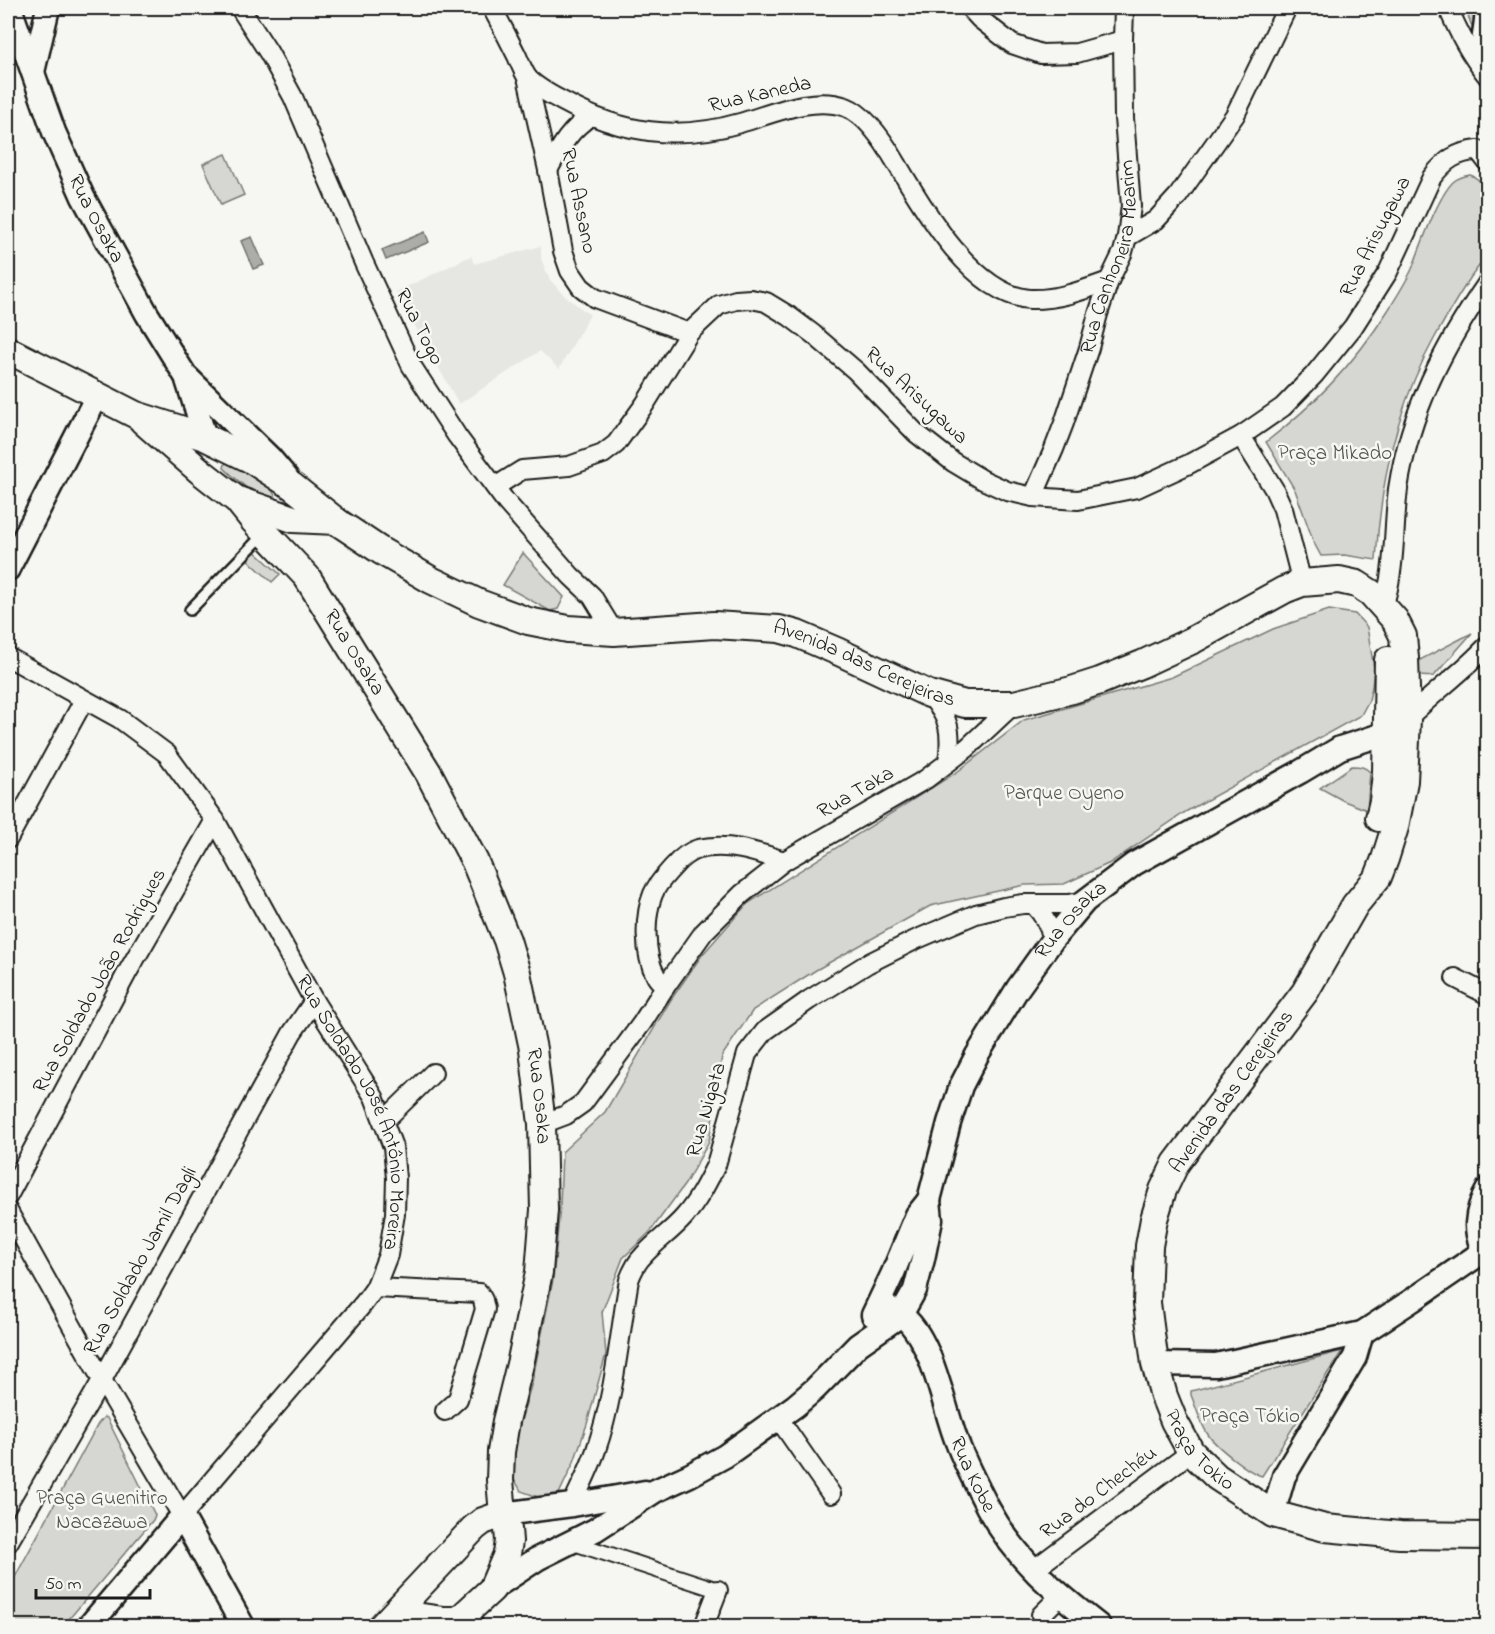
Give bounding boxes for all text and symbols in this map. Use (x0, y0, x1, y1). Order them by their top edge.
street label: Rua Kaneda (706, 69, 814, 121)
street label: Rua Assano (552, 146, 604, 257)
street label: Rua Canhoneira Mearim (1073, 159, 1146, 358)
street label: Rua Osaka (60, 170, 131, 269)
street label: Rua Arisugawa (1333, 171, 1421, 303)
street label: Rua Togo (385, 283, 451, 372)
street label: Rua Arisugawa (856, 340, 974, 453)
park label: Praça Mikado (1278, 439, 1392, 469)
street label: Rua Osaka (316, 604, 392, 702)
street label: Avenida das Cerejeiras (770, 613, 958, 715)
street label: Rua Taka (812, 759, 900, 827)
park label: Parque Oyeno (1004, 779, 1124, 811)
street label: Rua Soldado João Rodrigues (26, 863, 176, 1100)
street label: Rua Osaka (1028, 874, 1114, 966)
street label: Rua Soldado José Antônio Moreira (288, 970, 411, 1253)
street label: Avenida das Cerejeiras (1162, 1004, 1302, 1180)
street label: Rua Osaka (518, 1046, 557, 1145)
street label: Rua Nigata (679, 1059, 737, 1161)
street label: Rua Soldado Jamil Dagli (77, 1161, 207, 1362)
park label: Praça Tókio (1200, 1402, 1300, 1432)
street label: Praça Tokio (1156, 1405, 1240, 1499)
street label: Rua Kobe (941, 1433, 1003, 1519)
street label: Rua do Chechéu (1034, 1439, 1164, 1547)
park label: Praça Guenitiro Nacazawa (36, 1484, 168, 1538)
scale bar (36, 1562, 150, 1600)
text: 50 m (45, 1572, 82, 1598)

